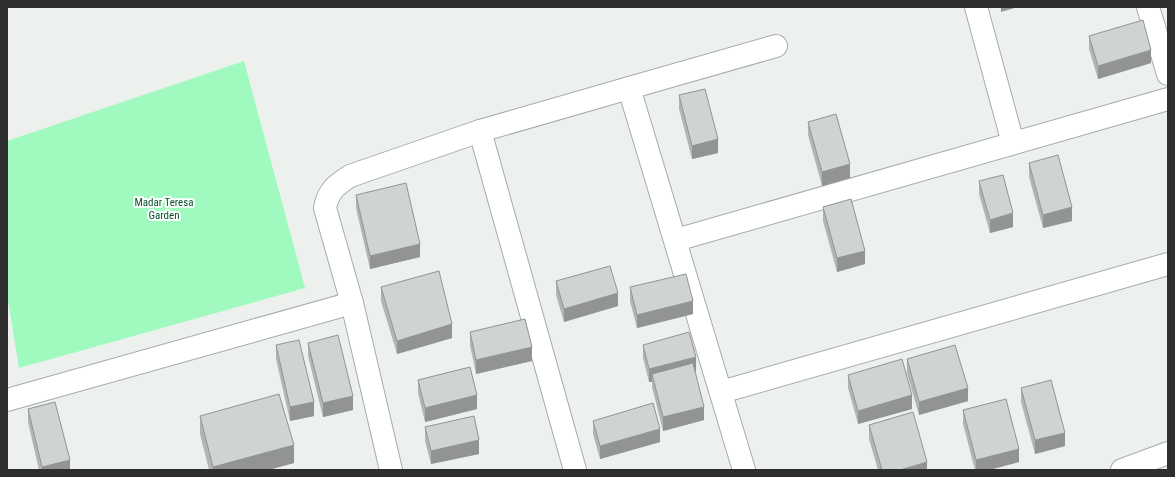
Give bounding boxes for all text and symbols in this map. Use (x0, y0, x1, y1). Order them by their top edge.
park label: Madar Teresa Garden (134, 196, 194, 222)

